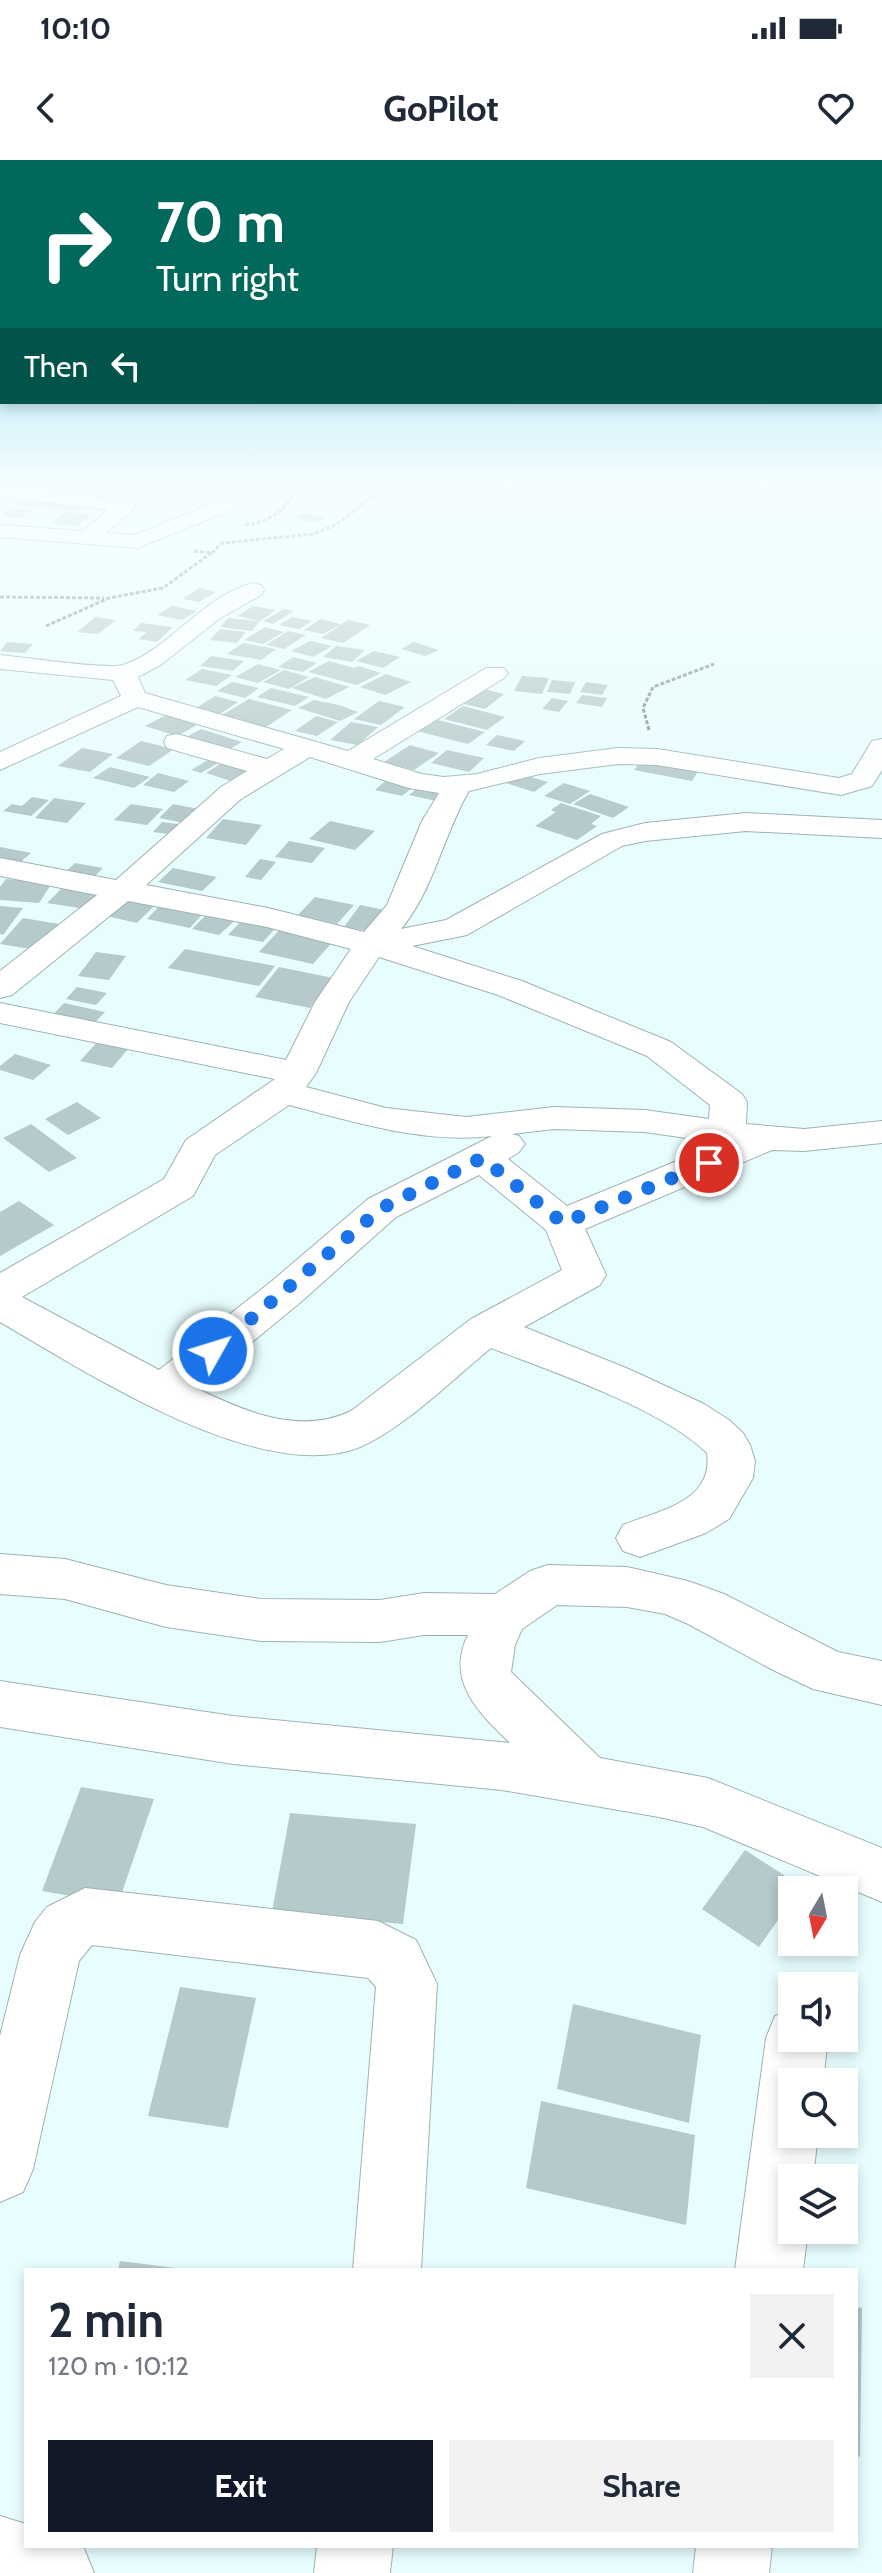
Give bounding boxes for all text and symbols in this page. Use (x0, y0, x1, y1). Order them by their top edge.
text: 10:10 (40, 10, 111, 47)
icon: back (24, 86, 68, 130)
text: GoPilot (383, 86, 499, 130)
icon: heart (814, 86, 858, 130)
text: 70 m (156, 188, 285, 256)
icon: right (24, 192, 128, 296)
text: Turn right (156, 256, 299, 300)
icon: left (104, 344, 148, 388)
text: Then (24, 348, 88, 385)
pin (675, 1129, 743, 1197)
icon: arrive (687, 1141, 731, 1185)
position arrow (171, 1309, 255, 1393)
north arrow (778, 1876, 858, 1956)
map controls (778, 1876, 858, 2244)
button: sound (778, 1972, 858, 2052)
button: search (778, 2068, 858, 2148)
button: layers (778, 2164, 858, 2244)
text: 2 min (48, 2291, 164, 2349)
button: close (750, 2294, 834, 2378)
text: 120 m · 10:12 (48, 2350, 189, 2382)
button: Exit (48, 2440, 433, 2532)
button: Share (449, 2440, 834, 2532)

